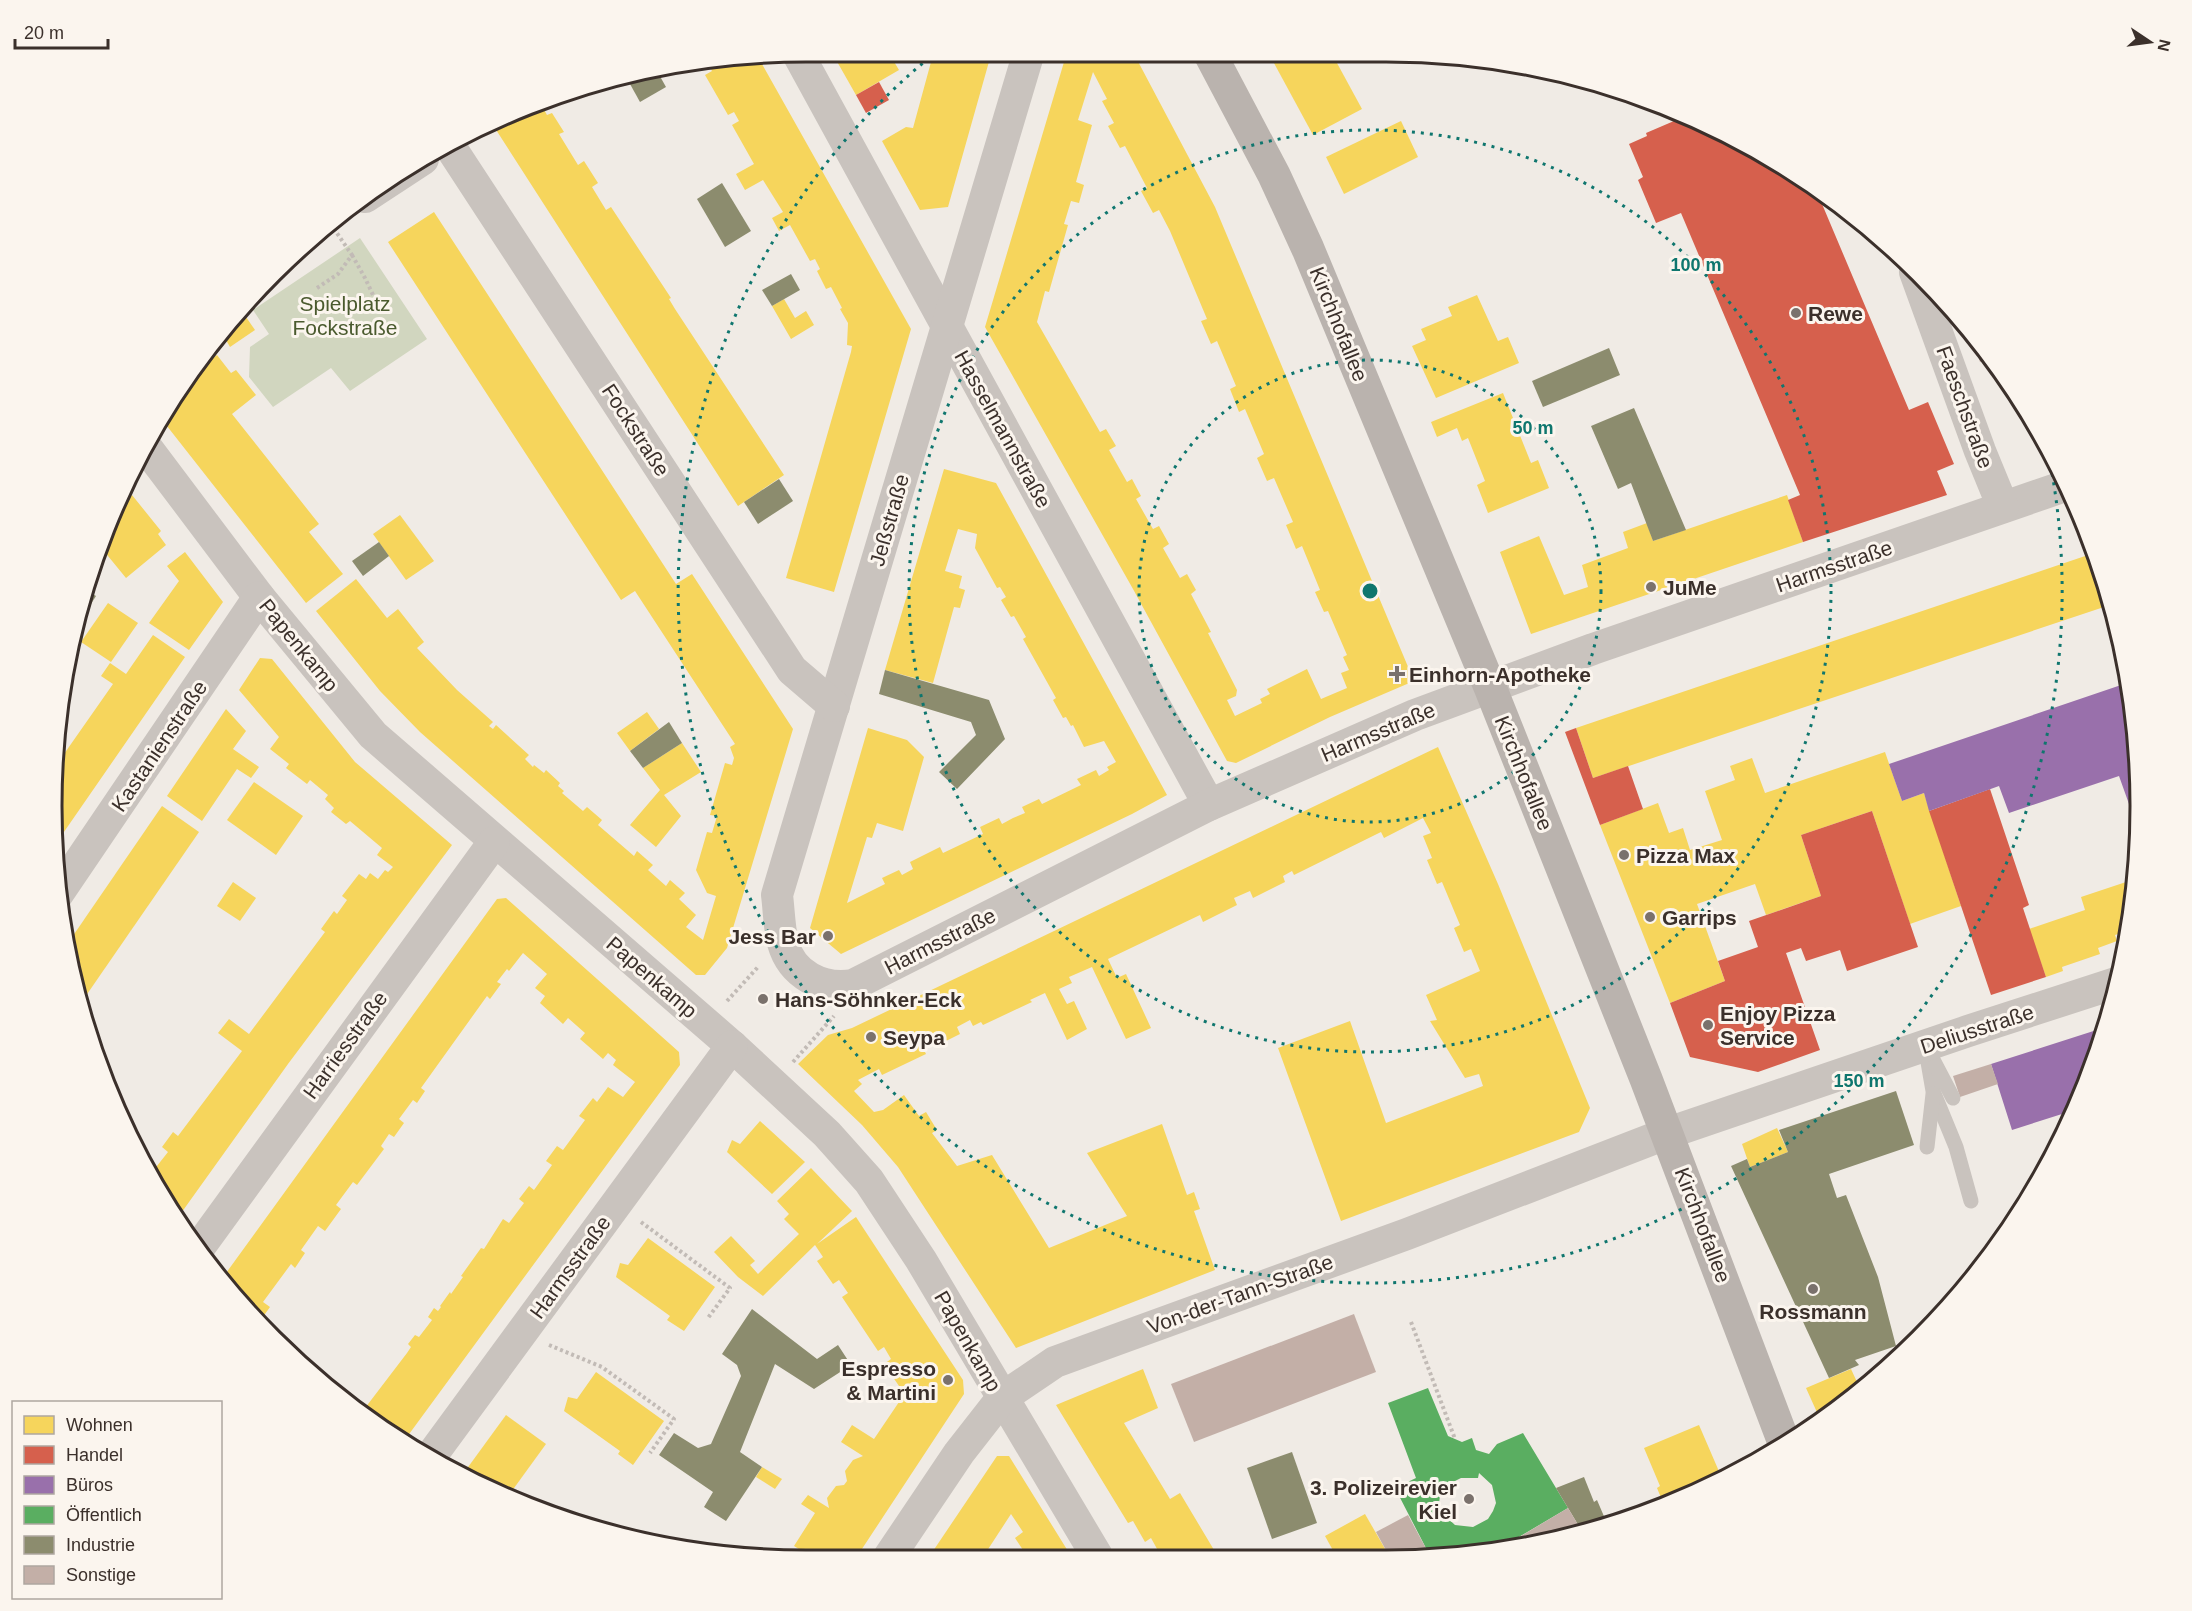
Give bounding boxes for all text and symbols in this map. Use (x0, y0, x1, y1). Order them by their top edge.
scale bar (15, 12, 108, 50)
north arrow (2120, 12, 2180, 72)
text: 20 m (24, 23, 64, 43)
text: N (2155, 38, 2174, 53)
text: 100 m (1670, 255, 1722, 275)
street label: Kirchhofallee (1306, 263, 1372, 385)
park label: Spielplatz Fockstraße (292, 292, 398, 339)
place label: Rewe (1808, 302, 1863, 325)
marker: Rewe (1789, 306, 1803, 320)
street label: Faeschstraße (1932, 343, 1998, 471)
street label: Hasselmannstraße (950, 346, 1056, 512)
street label: Fockstraße (598, 380, 674, 480)
text: 50 m (1512, 418, 1554, 438)
street label: Jeßstraße (865, 471, 913, 569)
street label: Harmsstraße (1773, 535, 1895, 597)
place label: JuMe (1663, 576, 1717, 599)
marker: JuMe (1644, 580, 1658, 594)
centre of rings (1360, 581, 1380, 601)
street label: Papenkamp (255, 594, 343, 696)
place label: Einhorn-Apotheke (1409, 663, 1591, 686)
marker: Einhorn-Apotheke (1390, 667, 1404, 681)
street label: Kastanienstraße (107, 676, 211, 816)
street label: Harmsstraße (1318, 698, 1438, 766)
street label: Kirchhofallee (1491, 712, 1557, 834)
place label: Pizza Max (1636, 844, 1736, 867)
marker: Pizza Max (1617, 848, 1631, 862)
street label: Harmsstraße (881, 903, 999, 979)
place label: Garrips (1662, 906, 1737, 929)
marker: Garrips (1643, 910, 1657, 924)
place label: Jess Bar (728, 925, 816, 948)
marker: Jess Bar (821, 929, 835, 943)
street label: Papenkamp (602, 932, 702, 1022)
street label: Harriesstraße (298, 987, 392, 1103)
place label: Hans-Söhnker-Eck (775, 988, 962, 1011)
marker: Hans-Söhnker-Eck (756, 992, 770, 1006)
street label: Deliusstraße (1917, 1000, 2037, 1058)
place label: Enjoy Pizza Service (1720, 1002, 1836, 1049)
marker: Enjoy Pizza Service (1701, 1018, 1715, 1032)
place label: Seypa (883, 1026, 945, 1049)
marker: Seypa (864, 1030, 878, 1044)
text: 150 m (1833, 1071, 1885, 1091)
street label: Kirchhofallee (1671, 1164, 1735, 1286)
street label: Harmsstraße (525, 1211, 615, 1323)
street label: Von-der-Tann-Straße (1144, 1250, 1336, 1338)
marker: Rossmann (1806, 1282, 1820, 1296)
street label: Papenkamp (930, 1287, 1006, 1395)
place label: Rossmann (1759, 1300, 1867, 1323)
place label: Espresso & Martini (841, 1357, 936, 1404)
marker: Espresso & Martini (941, 1373, 955, 1387)
legend (12, 1401, 222, 1599)
text: Wohnen (66, 1415, 133, 1435)
text: Handel (66, 1445, 123, 1465)
text: Büros (66, 1475, 113, 1495)
place label: 3. Polizeirevier Kiel (1310, 1476, 1457, 1523)
marker: 3. Polizeirevier Kiel (1462, 1492, 1476, 1506)
text: Öffentlich (66, 1505, 142, 1525)
text: Industrie (66, 1535, 135, 1555)
text: Sonstige (66, 1565, 136, 1585)

